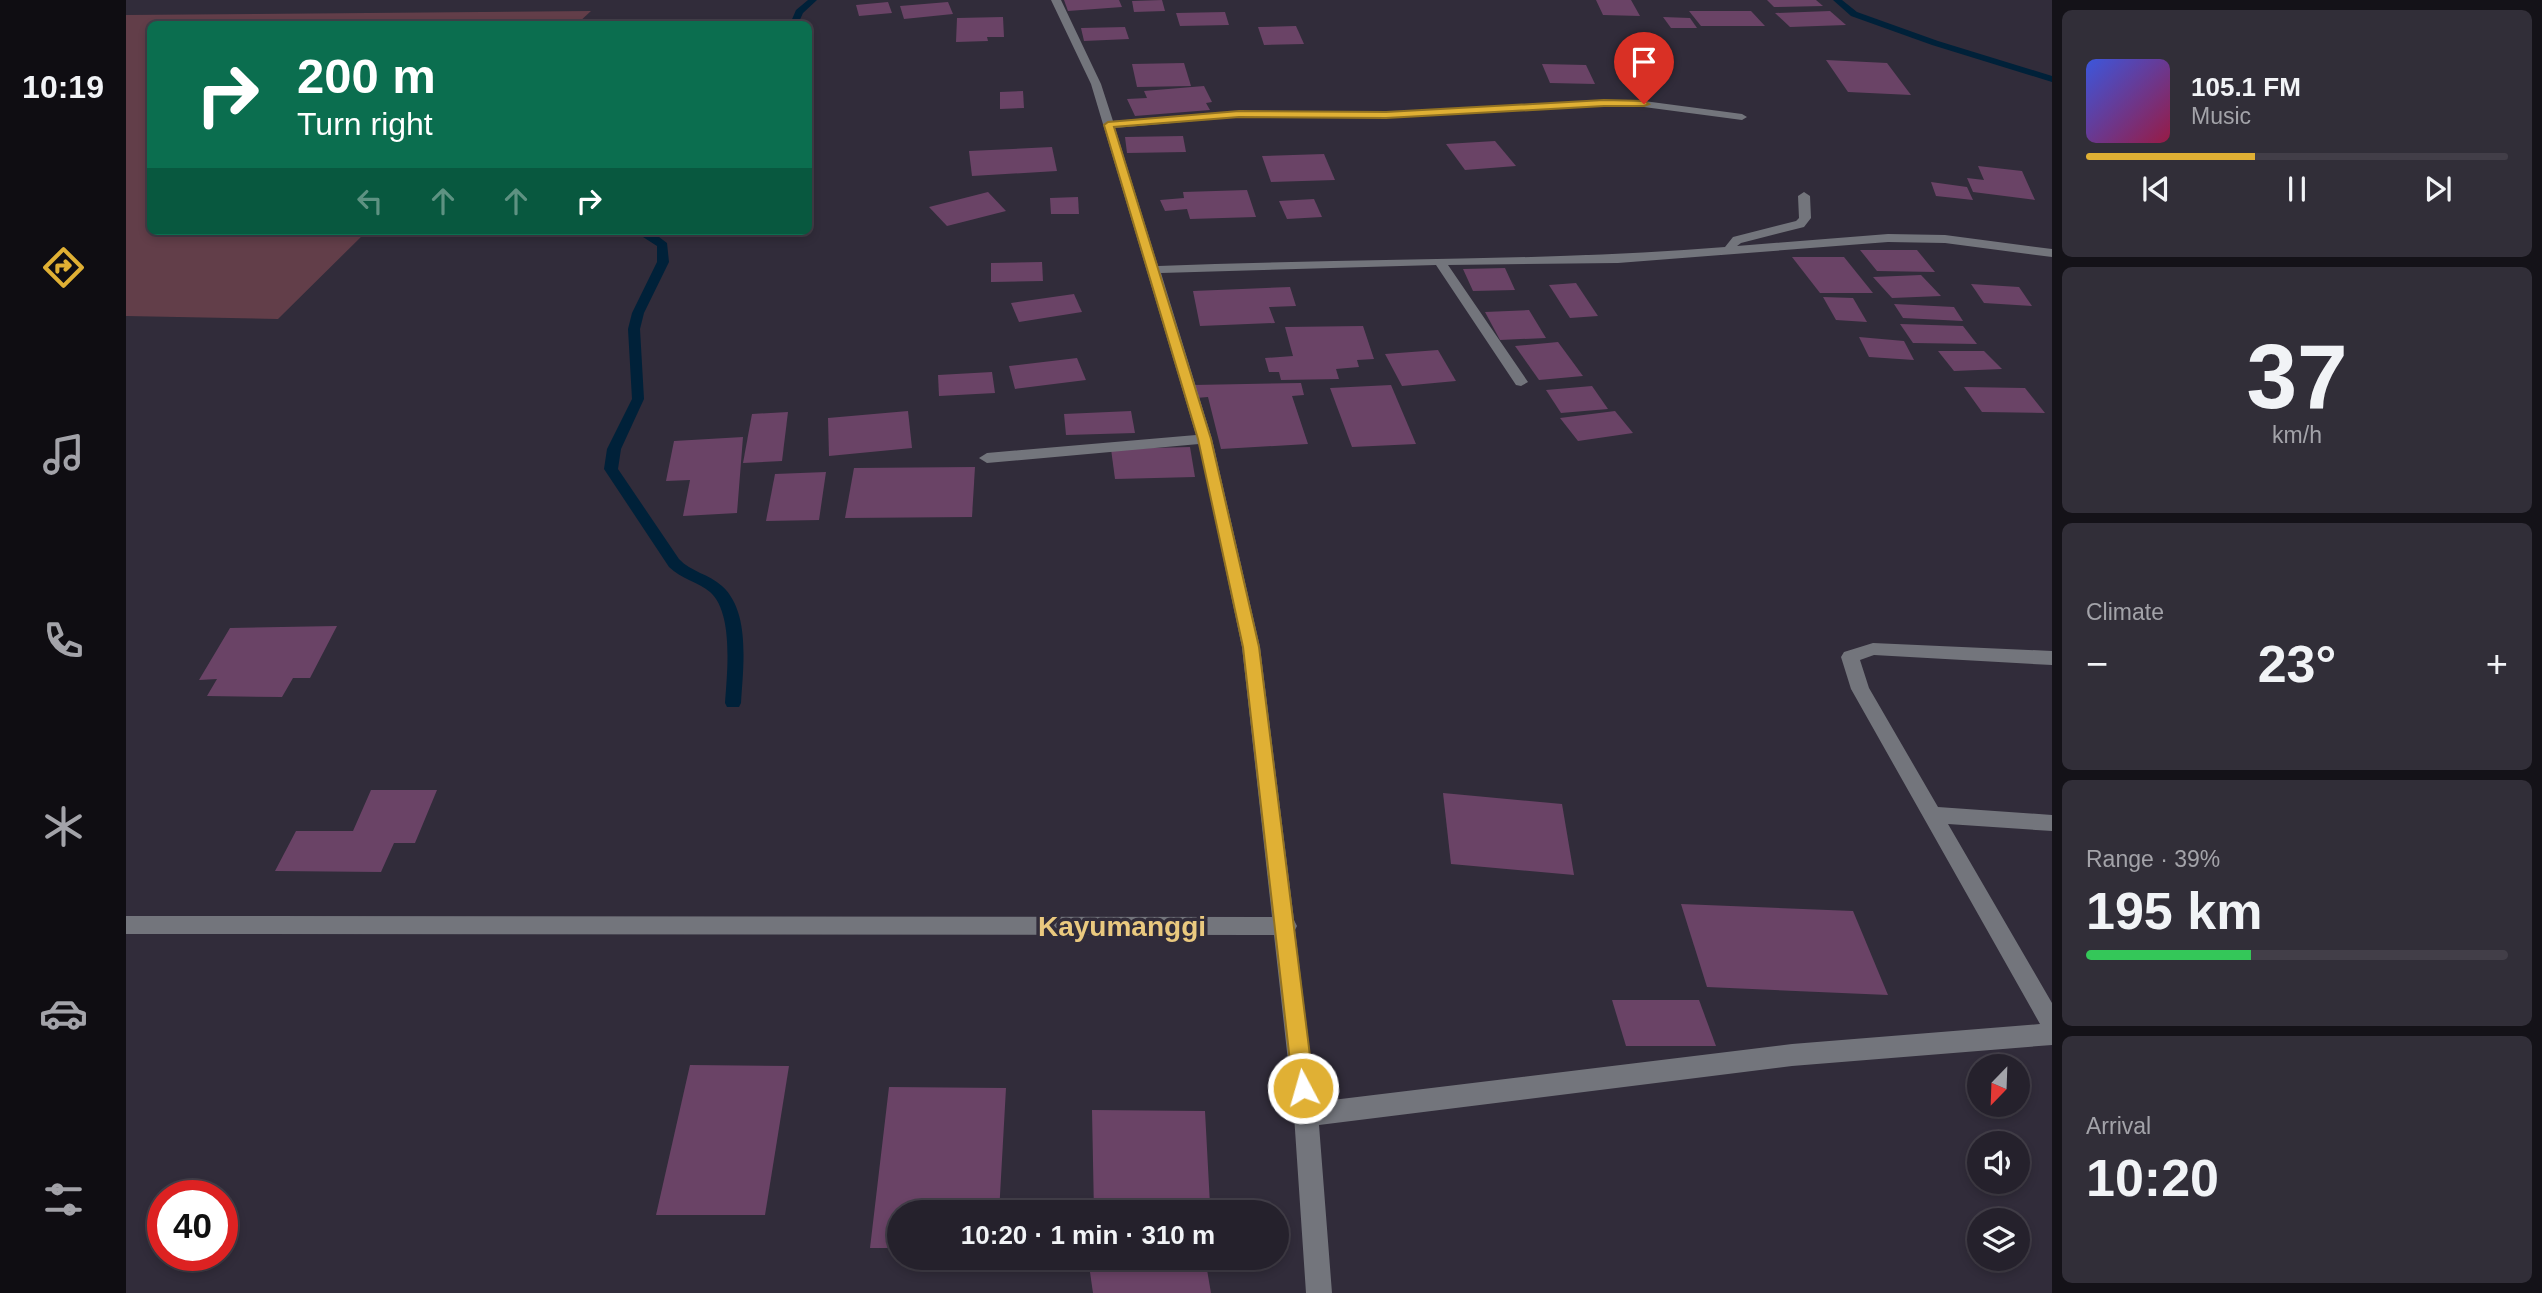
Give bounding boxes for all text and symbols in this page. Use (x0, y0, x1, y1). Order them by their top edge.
pin (1614, 32, 1674, 104)
icon: arrive (1625, 43, 1663, 81)
icon: right (182, 49, 273, 140)
text: 200 m (297, 49, 436, 103)
text: 10:19 (22, 69, 104, 105)
text: 105.1 FM (2191, 72, 2301, 102)
text: Music (2191, 103, 2251, 129)
text: Turn right (297, 106, 433, 142)
icon: previous (2137, 170, 2175, 208)
icon: pause (2278, 170, 2316, 208)
icon: next (2419, 170, 2457, 208)
icon: left (351, 182, 389, 220)
icon: ahead (424, 182, 462, 220)
icon: ahead (497, 182, 535, 220)
icon: right (570, 182, 608, 220)
icon: directions (39, 243, 88, 292)
text: 37 (2246, 326, 2348, 427)
text: km/h (2272, 422, 2322, 448)
icon: music (39, 430, 88, 479)
text: Climate (2086, 599, 2164, 625)
icon: phone (39, 616, 88, 665)
text: 23° (2258, 635, 2336, 693)
text: − (2086, 643, 2108, 685)
text: + (2486, 643, 2508, 685)
icon: climate (39, 802, 88, 851)
text: Range · 39% (2086, 846, 2220, 872)
text: 195 km (2086, 882, 2262, 940)
district label: Kayumanggi (1038, 911, 1206, 942)
icon: car (39, 989, 88, 1038)
position arrow (1266, 1051, 1340, 1125)
north arrow (1967, 1054, 2030, 1116)
map controls (1967, 1054, 2030, 1271)
text: Arrival (2086, 1113, 2151, 1139)
button: sound (1967, 1131, 2030, 1194)
text: 10:20 (2086, 1149, 2219, 1207)
icon: filters (39, 1175, 88, 1224)
speed limit sign: 40 (147, 1180, 238, 1271)
button: layers (1967, 1208, 2030, 1271)
text: 10:20 · 1 min · 310 m (961, 1220, 1215, 1250)

